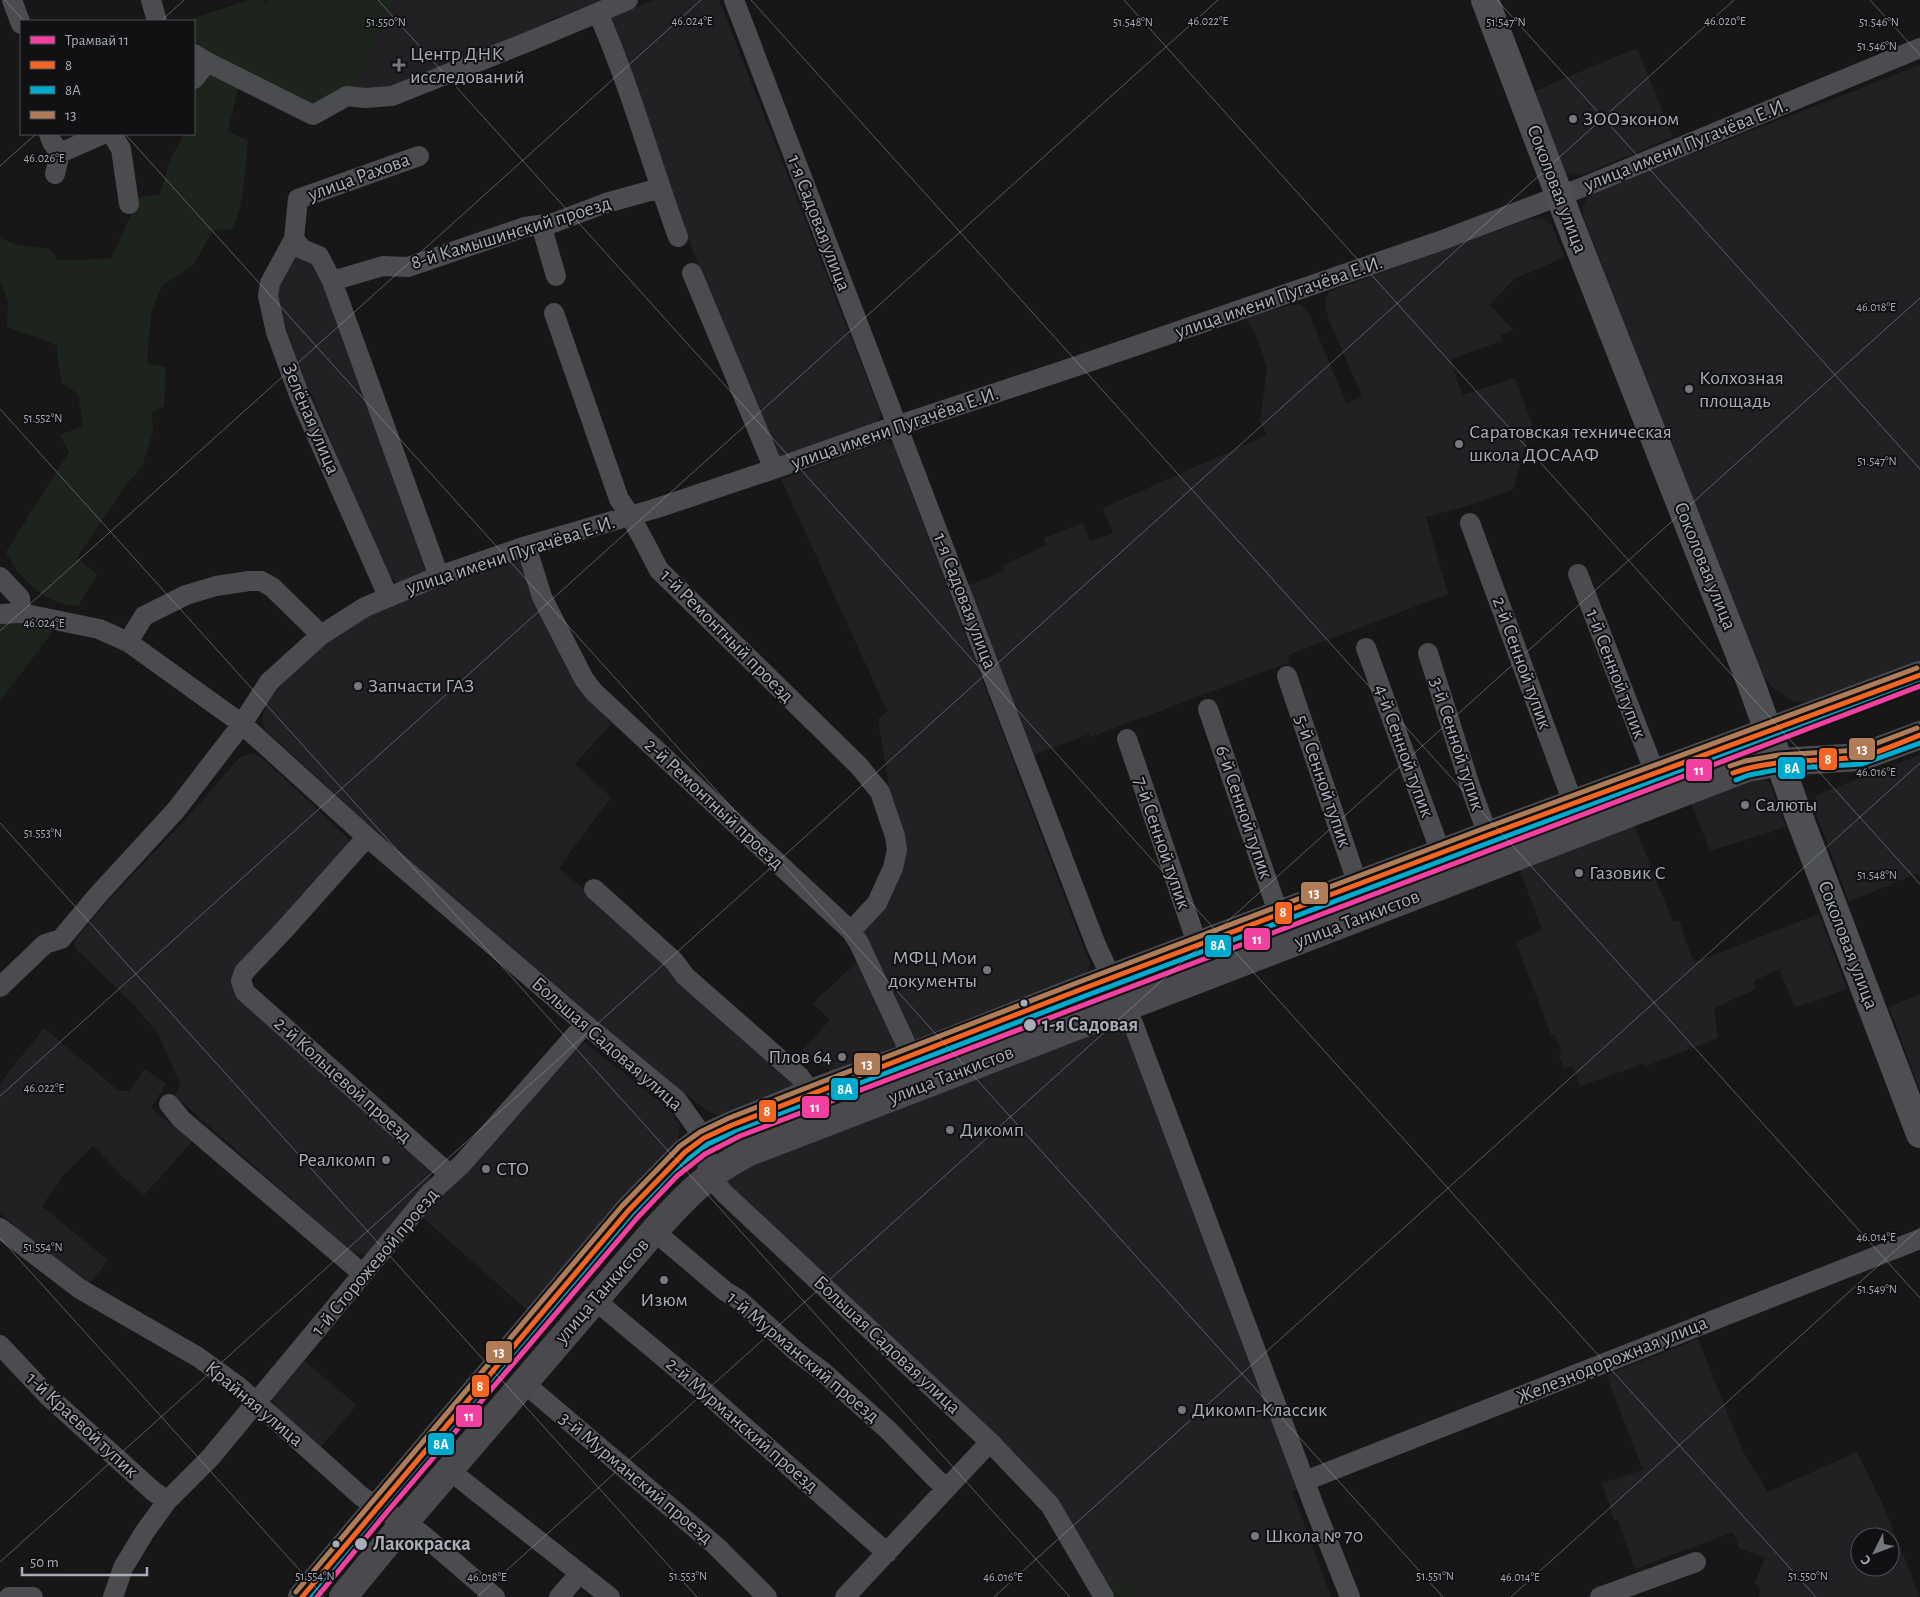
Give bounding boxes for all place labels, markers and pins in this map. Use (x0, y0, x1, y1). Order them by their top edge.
place label: Центр ДНК исследований (410, 44, 525, 87)
marker: Центр ДНК исследований (392, 58, 406, 72)
place label: ЗООэконом (1583, 109, 1679, 129)
marker: ЗООэконом (1567, 113, 1579, 125)
place label: Колхозная площадь (1699, 368, 1784, 411)
marker: Колхозная площадь (1683, 383, 1695, 395)
place label: Саратовская техническая школа ДОСААФ (1469, 422, 1672, 465)
marker: Саратовская техническая школа ДОСААФ (1453, 438, 1465, 450)
place label: Запчасти ГАЗ (368, 676, 475, 696)
marker: Запчасти ГАЗ (352, 680, 364, 692)
place label: Салюты (1755, 795, 1817, 815)
marker: Салюты (1739, 799, 1751, 811)
place label: Газовик С (1589, 863, 1666, 883)
marker: Газовик С (1573, 867, 1585, 879)
place label: МФЦ Мои документы (888, 948, 977, 991)
marker: МФЦ Мои документы (981, 964, 993, 976)
unlabelled marker (1019, 998, 1029, 1008)
place label: 1-я Садовая (1042, 1015, 1138, 1035)
marker: 1-я Садовая (1022, 1017, 1038, 1033)
place label: Плов 64 (768, 1047, 832, 1067)
marker: Плов 64 (836, 1051, 848, 1063)
place label: Дикомп (960, 1120, 1024, 1140)
marker: Дикомп (944, 1124, 956, 1136)
place label: Реалкомп (298, 1150, 376, 1170)
marker: Реалкомп (380, 1154, 392, 1166)
place label: СТО (496, 1159, 529, 1179)
marker: СТО (480, 1163, 492, 1175)
marker: Изюм (658, 1274, 670, 1286)
place label: Изюм (640, 1290, 688, 1310)
place label: Дикомп-Классик (1192, 1400, 1327, 1420)
marker: Дикомп-Классик (1176, 1404, 1188, 1416)
place label: Школа № 70 (1265, 1526, 1363, 1546)
marker: Школа № 70 (1249, 1530, 1261, 1542)
place label: Лакокраска (373, 1534, 471, 1554)
marker: Лакокраска (353, 1536, 369, 1552)
unlabelled marker (331, 1539, 341, 1549)

